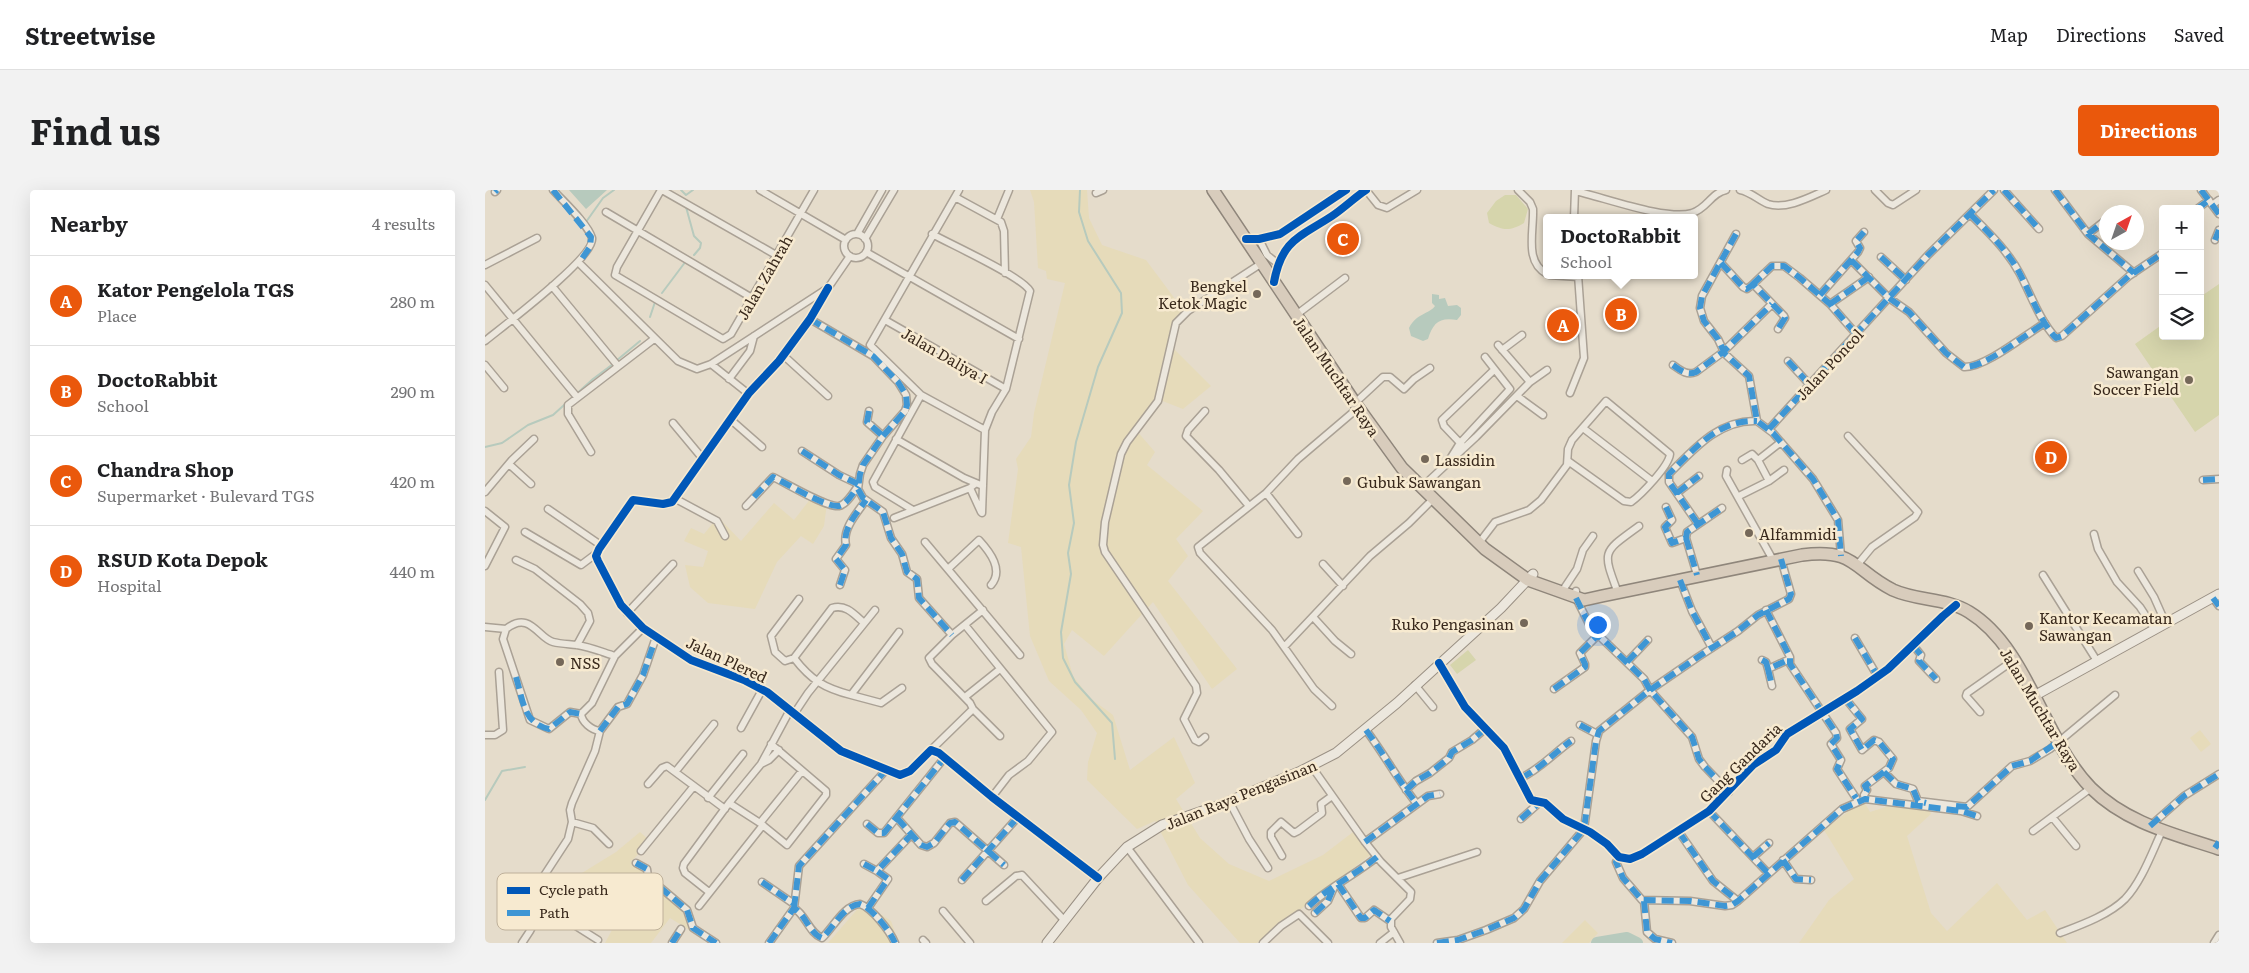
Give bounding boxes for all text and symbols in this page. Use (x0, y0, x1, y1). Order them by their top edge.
text: Streetwise (25, 17, 155, 52)
text: Map (1990, 21, 2028, 48)
text: Directions (2056, 21, 2146, 48)
text: Saved (2174, 21, 2224, 48)
text: Find us (30, 104, 160, 156)
button: Directions (2078, 105, 2219, 156)
north arrow (2099, 205, 2144, 250)
map controls (2159, 205, 2204, 340)
button: + (2159, 205, 2204, 250)
text: Nearby (50, 207, 128, 238)
text: 4 results (372, 211, 435, 235)
popup (1543, 214, 1698, 279)
pin: C (1327, 220, 1359, 258)
text: DoctoRabbit (1560, 221, 1681, 249)
street label: Jalan Zahrah (730, 230, 798, 324)
text: School (1560, 249, 1612, 273)
button: − (2159, 250, 2204, 295)
place label: Bengkel Ketok Magic (1158, 274, 1248, 314)
text: Kator Pengelola TGS (97, 275, 294, 303)
marker: Bengkel Ketok Magic (1251, 288, 1263, 300)
text: A (60, 289, 72, 313)
text: 280 m (390, 289, 435, 313)
pin: B (1605, 295, 1637, 333)
button: layers (2159, 295, 2204, 340)
text: Place (97, 303, 137, 327)
pin: A (1547, 306, 1579, 344)
street label: Jalan Muchtar Raya (1288, 311, 1386, 442)
street label: Jalan Daliya I (897, 321, 993, 389)
street label: Jalan Poncol (1790, 323, 1868, 405)
place label: Sawangan Soccer Field (2093, 360, 2179, 400)
text: DoctoRabbit (97, 365, 218, 393)
marker: Sawangan Soccer Field (2183, 374, 2195, 386)
text: B (60, 379, 72, 403)
text: 290 m (391, 379, 435, 403)
text: School (97, 393, 149, 417)
pin: D (2035, 438, 2067, 476)
place label: Lassidin (1435, 448, 1495, 471)
marker: Lassidin (1419, 453, 1431, 465)
text: Chandra Shop (97, 455, 234, 483)
text: C (60, 469, 72, 493)
text: 420 m (390, 469, 435, 493)
place label: Gubuk Sawangan (1357, 470, 1481, 493)
marker: Gubuk Sawangan (1341, 475, 1353, 487)
text: Supermarket · Bulevard TGS (97, 483, 315, 507)
place label: Alfammidi (1759, 522, 1837, 545)
marker: Alfammidi (1743, 527, 1755, 539)
text: RSUD Kota Depok (97, 545, 268, 573)
text: D (60, 559, 72, 583)
text: 440 m (389, 559, 435, 583)
text: Hospital (97, 573, 162, 597)
place label: Kantor Kecamatan Sawangan (2039, 606, 2172, 646)
place label: Ruko Pengasinan (1391, 612, 1514, 635)
your location (1585, 612, 1611, 638)
marker: Ruko Pengasinan (1518, 617, 1530, 629)
marker: Kantor Kecamatan Sawangan (2023, 620, 2035, 632)
street label: Jalan Plered (683, 630, 771, 688)
street label: Jalan Muchtar Raya (1995, 643, 2088, 776)
place label: NSS (570, 651, 600, 674)
marker: NSS (554, 656, 566, 668)
street label: Gang Gandaria (1694, 716, 1787, 807)
street label: Jalan Raya Pengasinan (1162, 753, 1320, 835)
legend (497, 873, 663, 930)
text: Cycle path (539, 879, 608, 899)
text: Path (539, 902, 569, 922)

